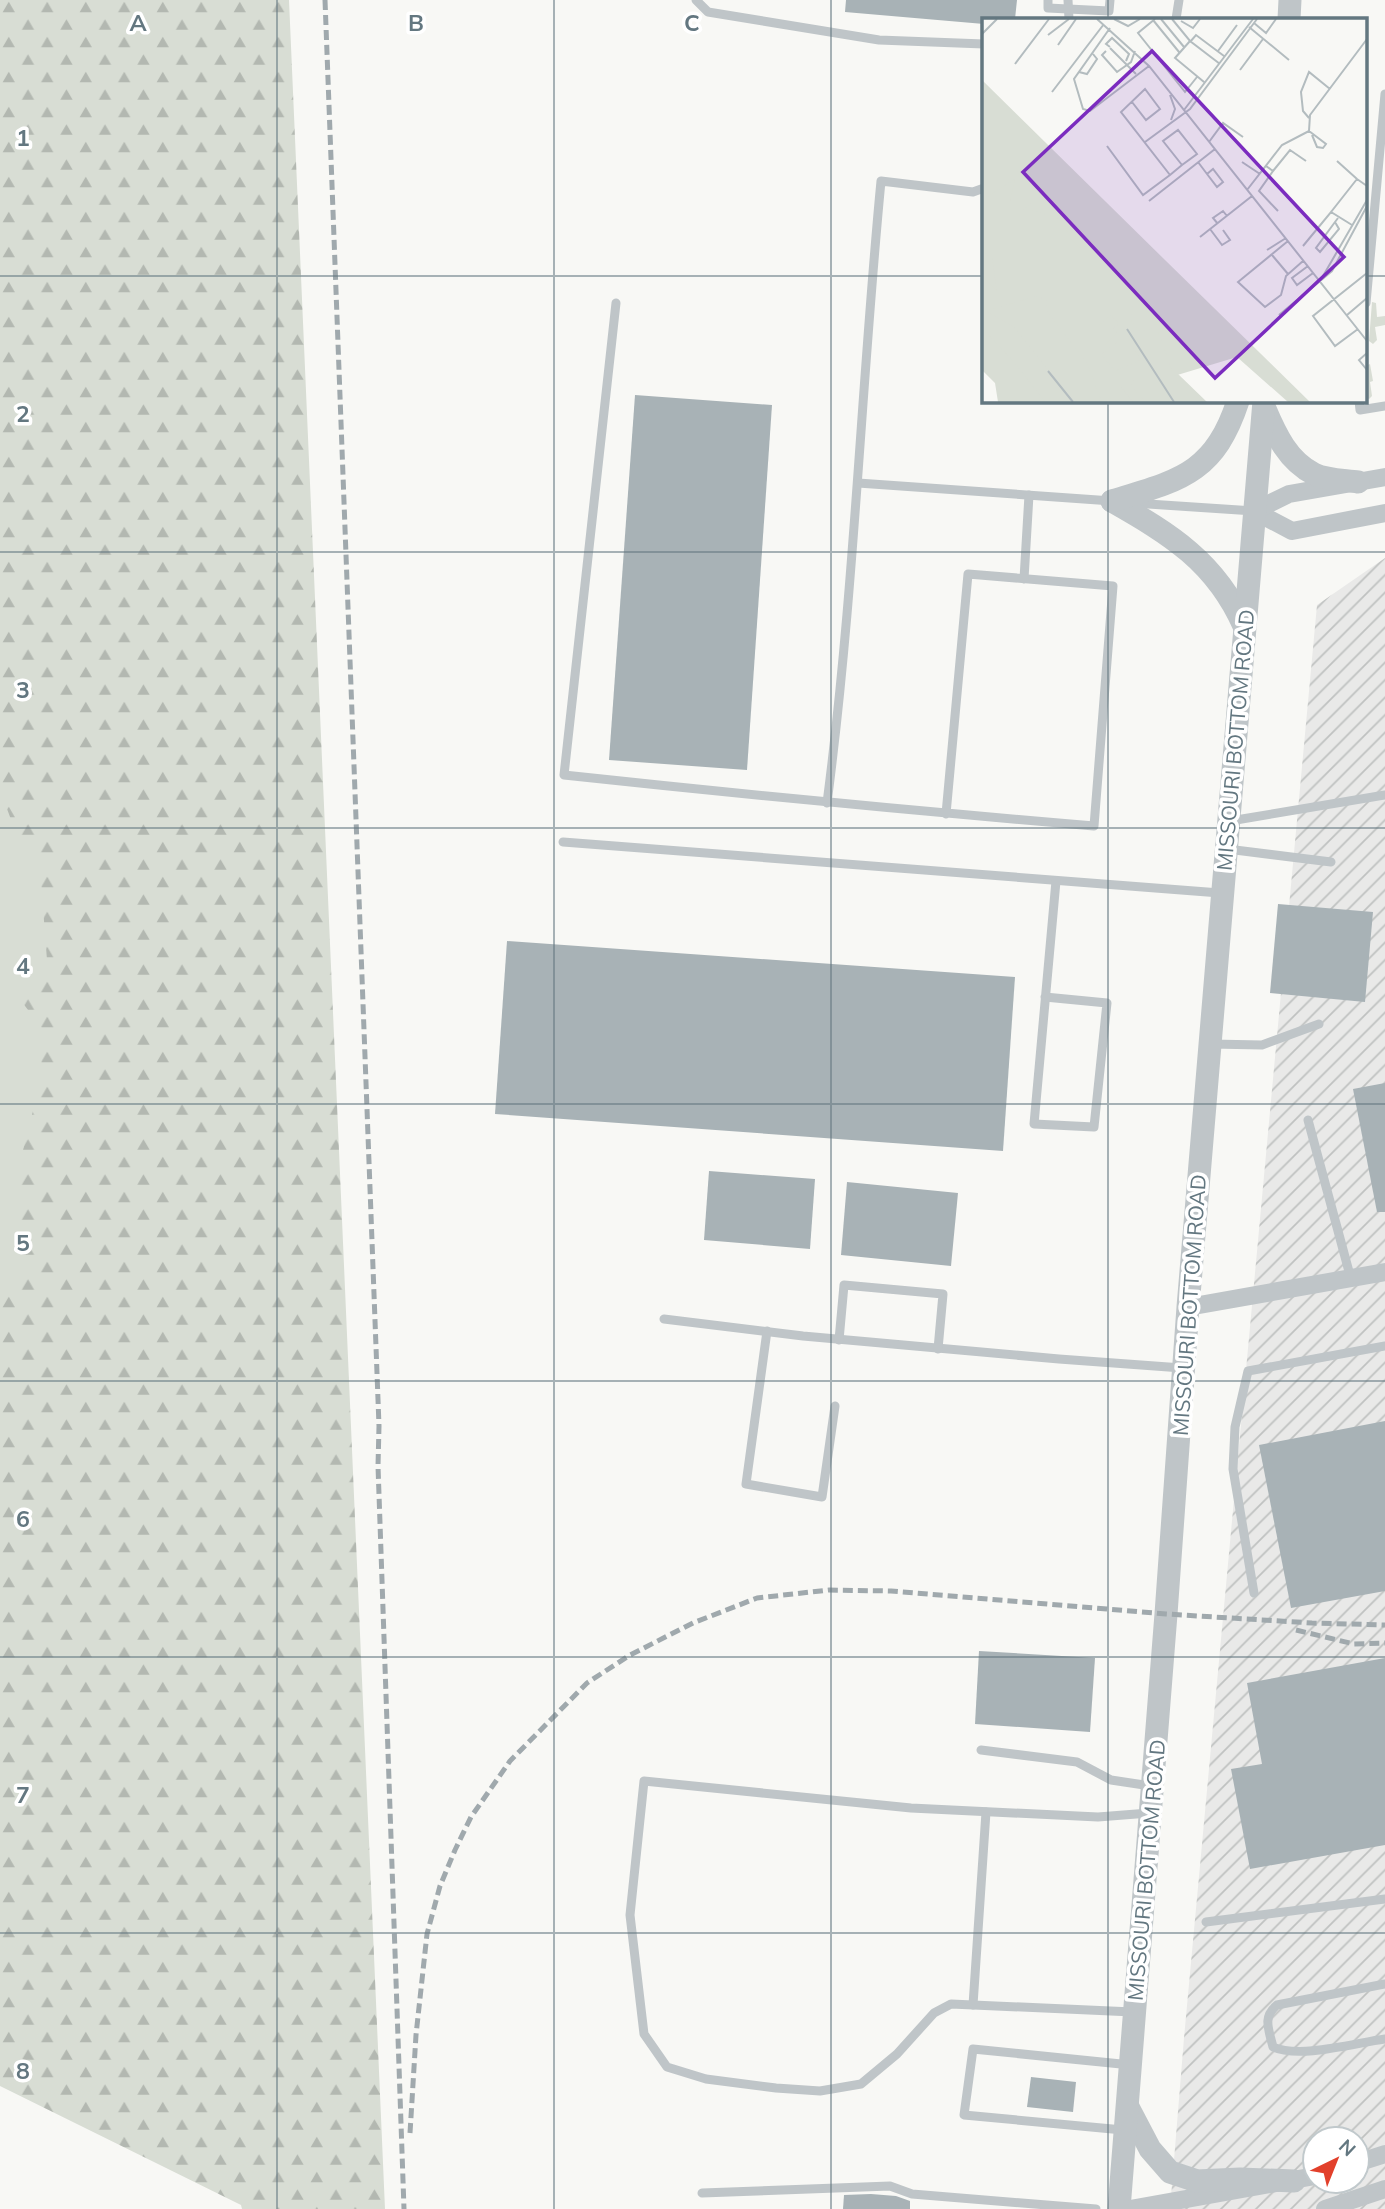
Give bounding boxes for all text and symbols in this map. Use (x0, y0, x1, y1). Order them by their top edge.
text: A (129, 8, 147, 37)
text: B (408, 8, 424, 37)
text: C (684, 8, 700, 37)
inset map (982, 18, 1368, 402)
text: 1 (16, 123, 30, 152)
text: 2 (16, 399, 30, 428)
street label: MISSOURI BOTTOM ROAD (1211, 608, 1259, 872)
text: 3 (16, 675, 30, 704)
text: 4 (16, 951, 30, 980)
street label: MISSOURI BOTTOM ROAD (1167, 1173, 1211, 1437)
text: 5 (16, 1228, 30, 1257)
text: 6 (16, 1504, 30, 1533)
street label: MISSOURI BOTTOM ROAD (1122, 1738, 1170, 2002)
text: 7 (16, 1780, 30, 1809)
text: 8 (16, 2056, 30, 2085)
north arrow (1301, 2125, 1371, 2195)
text: N (1334, 2134, 1361, 2161)

